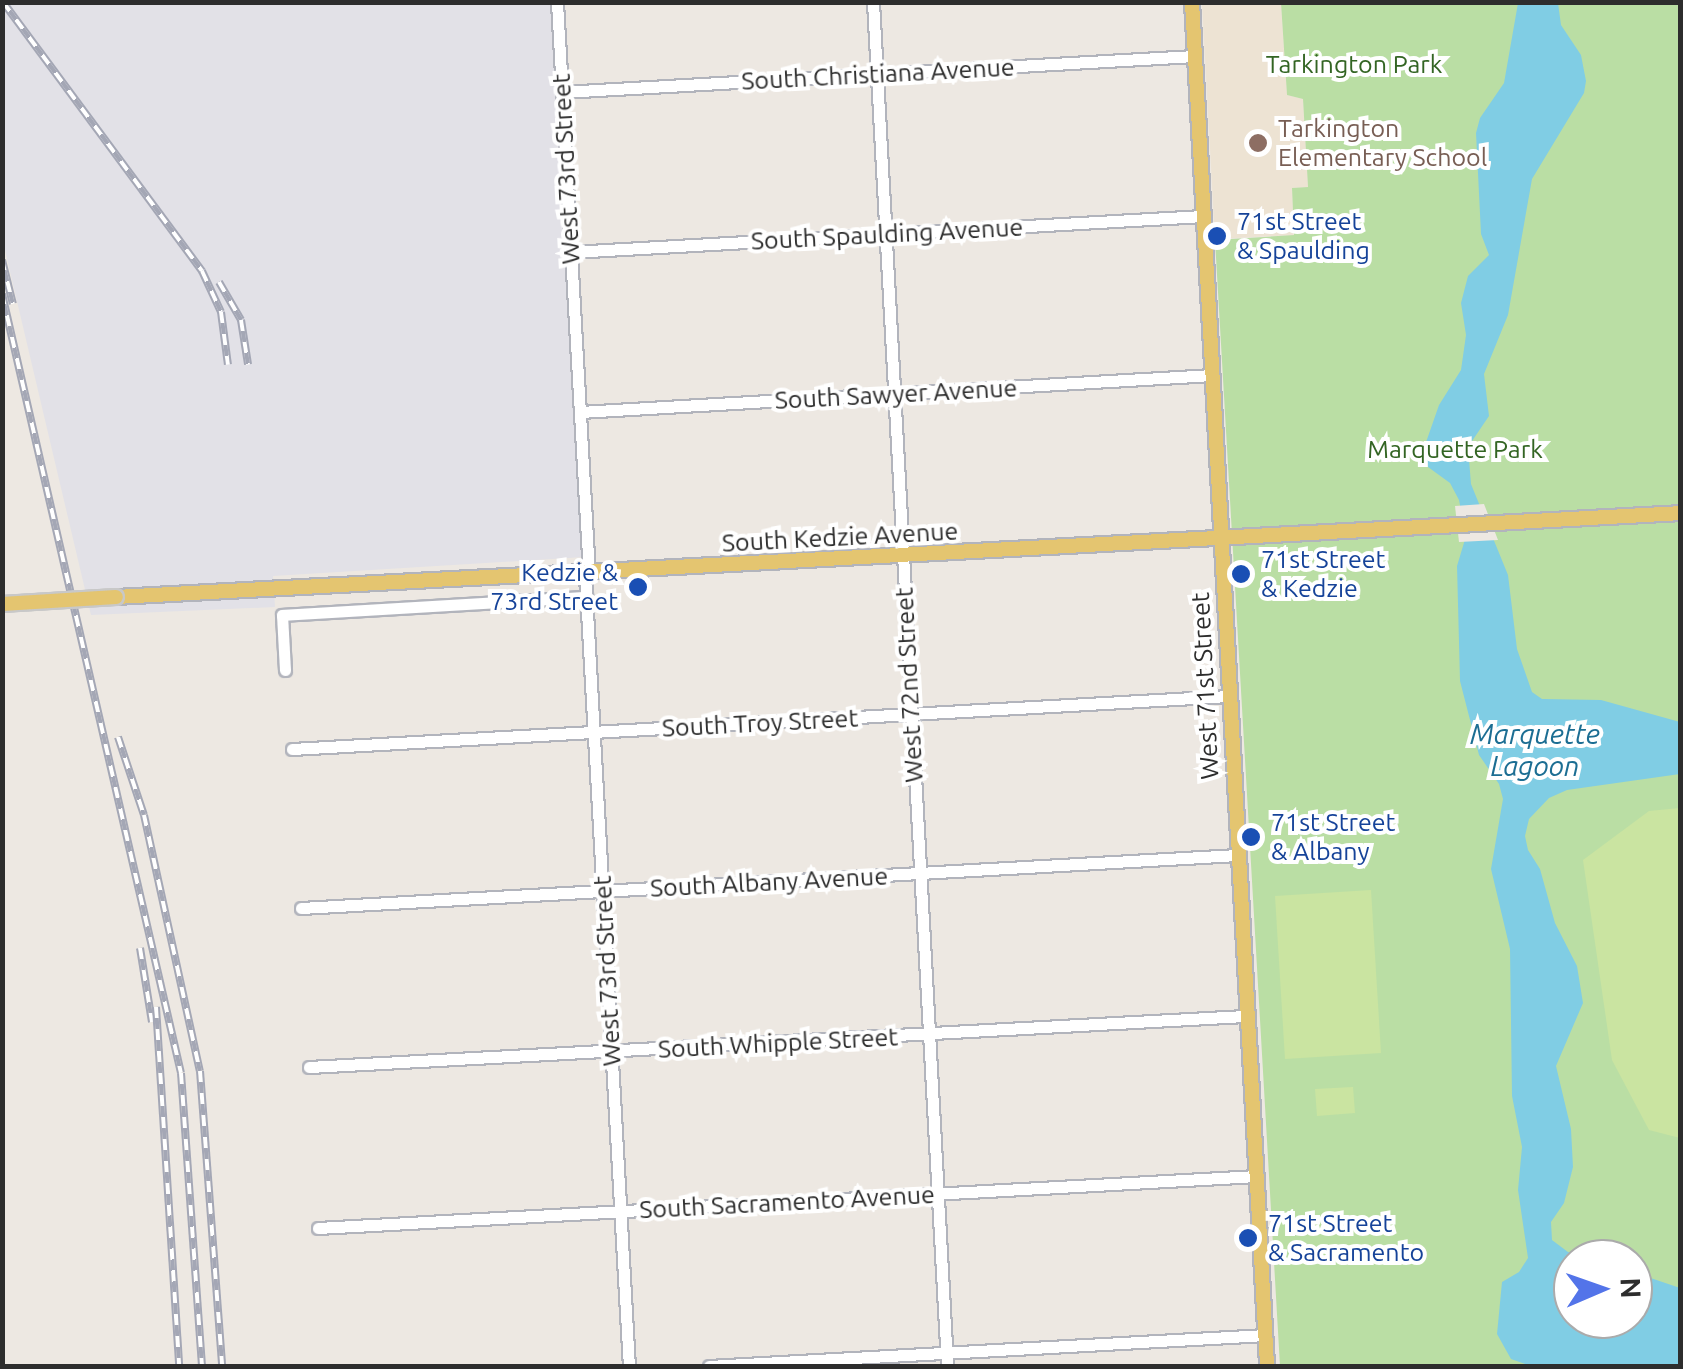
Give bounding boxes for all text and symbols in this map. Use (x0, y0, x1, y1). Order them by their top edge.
park label: Tarkington Park (1266, 49, 1442, 79)
street label: South Christiana Avenue (741, 52, 1015, 96)
street label: West 73rd Street (546, 73, 586, 265)
place label: Tarkington Elementary School (1278, 114, 1487, 173)
marker: Tarkington Elementary School (1247, 132, 1269, 154)
place label: 71st Street & Spaulding (1237, 207, 1370, 266)
street label: South Spaulding Avenue (750, 212, 1024, 256)
marker: 71st Street & Spaulding (1206, 225, 1228, 247)
street label: South Sawyer Avenue (774, 373, 1018, 415)
park label: Marquette Park (1367, 434, 1543, 464)
street label: South Kedzie Avenue (721, 516, 959, 558)
place label: 71st Street & Kedzie (1261, 545, 1385, 604)
place label: Kedzie & 73rd Street (490, 558, 618, 617)
marker: 71st Street & Kedzie (1230, 563, 1252, 585)
marker: Kedzie & 73rd Street (627, 576, 649, 598)
street label: West 72nd Street (889, 587, 929, 783)
street label: West 71st Street (1185, 592, 1225, 780)
street label: South Troy Street (661, 703, 859, 743)
water label: Marquette Lagoon (1470, 717, 1600, 783)
place label: 71st Street & Albany (1271, 808, 1395, 867)
marker: 71st Street & Albany (1240, 826, 1262, 848)
street label: South Albany Avenue (649, 861, 889, 903)
street label: West 73rd Street (587, 875, 627, 1067)
street label: South Whipple Street (657, 1022, 899, 1064)
street label: South Sacramento Avenue (639, 1179, 935, 1225)
place label: 71st Street & Sacramento (1268, 1209, 1424, 1268)
marker: 71st Street & Sacramento (1237, 1227, 1259, 1249)
north arrow (1553, 1239, 1653, 1339)
text: N (1616, 1277, 1647, 1299)

